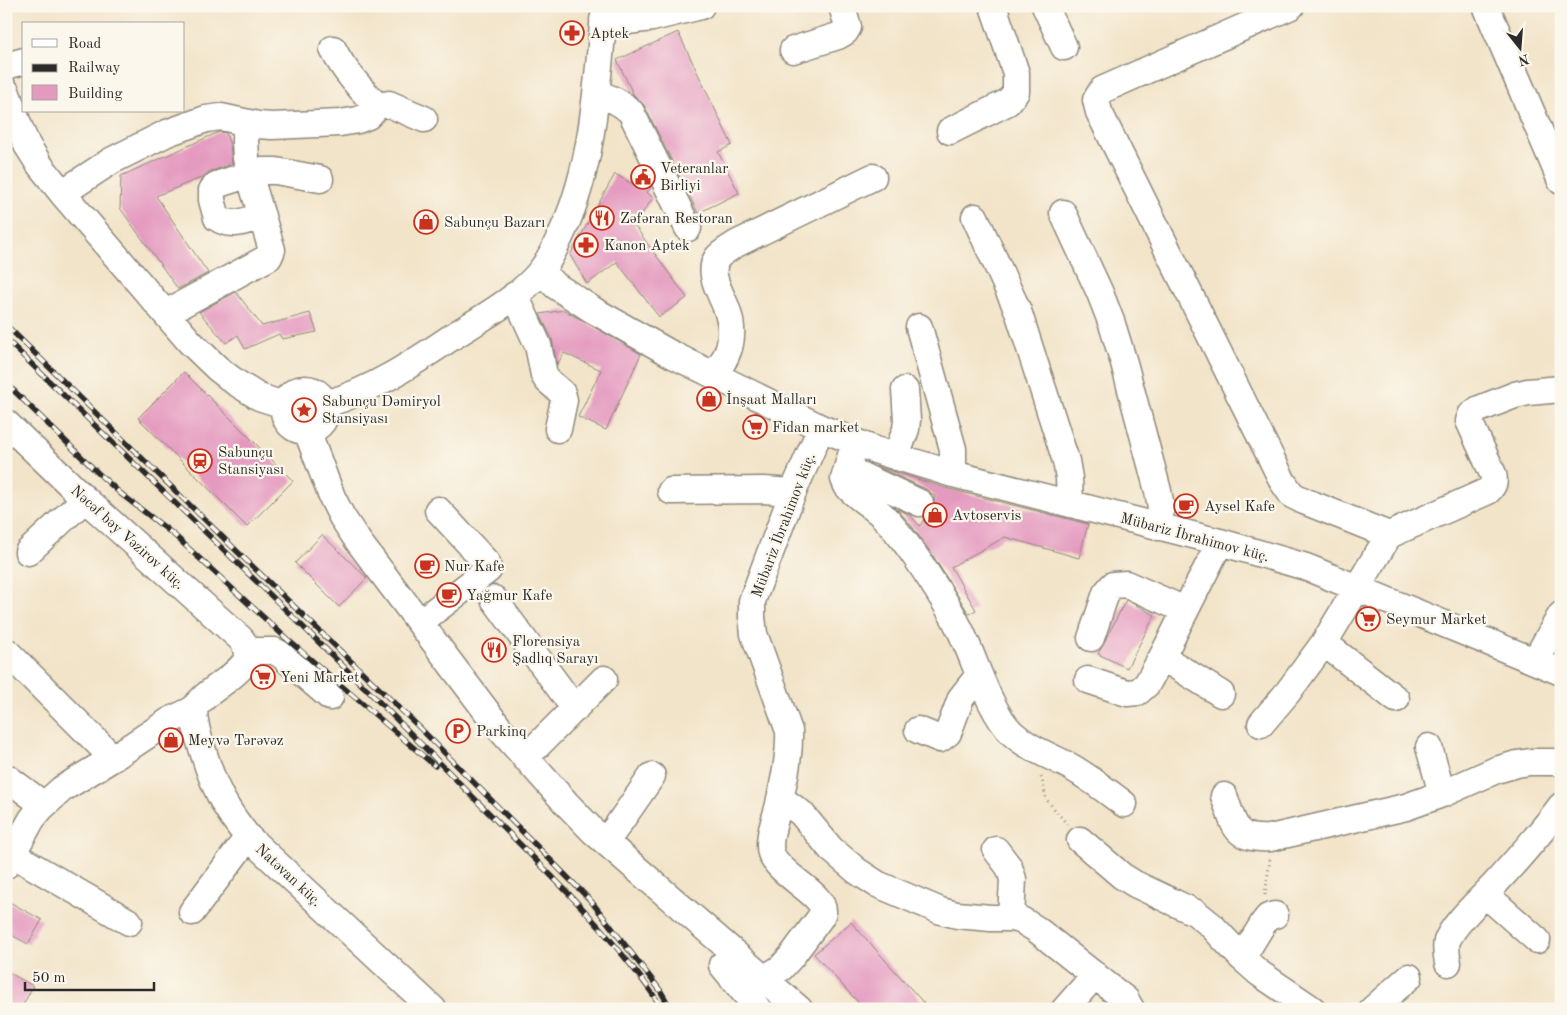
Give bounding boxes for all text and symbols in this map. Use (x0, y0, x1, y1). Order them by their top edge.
pharmacy icon: Aptek (559, 20, 585, 46)
legend (22, 22, 185, 112)
north arrow (1494, 22, 1544, 72)
place label: Aptek (590, 27, 629, 42)
text: Road (68, 37, 102, 52)
text: N (1516, 51, 1531, 68)
text: Railway (68, 61, 121, 76)
text: Building (68, 87, 123, 102)
place label: Veteranlar Birliyi (660, 162, 728, 194)
public building icon: Veteranlar Birliyi (630, 164, 656, 190)
restaurant icon: Zəfəran Restoran (589, 205, 615, 231)
shop icon: Sabunçu Bazarı (413, 209, 439, 235)
place label: Zəfəran Restoran (620, 212, 733, 227)
place label: Sabunçu Bazarı (444, 216, 545, 231)
pharmacy icon: Kanon Aptek (573, 232, 599, 258)
place label: Kanon Aptek (604, 239, 690, 254)
shop icon: İnşaat Malları (696, 386, 722, 412)
place label: İnşaat Malları (726, 390, 816, 408)
place label: Sabunçu Dəmiryol Stansiyası (322, 395, 441, 427)
place icon: Sabunçu Dəmiryol Stansiyası (291, 397, 317, 423)
supermarket icon: Fidan market (742, 414, 768, 440)
place label: Fidan market (772, 421, 859, 436)
place label: Sabunçu Stansiyası (218, 446, 284, 478)
station icon: Sabunçu Stansiyası (187, 448, 213, 474)
street label: Mübariz İbrahimov küç. (747, 450, 819, 600)
street label: Nəcəf bəy Vəzirov küç. (67, 483, 187, 593)
cafe icon: Aysel Kafe (1173, 493, 1199, 519)
place label: Aysel Kafe (1204, 500, 1275, 515)
shop icon: Avtoservis (922, 502, 948, 528)
street label: Mübariz İbrahimov küç. (1119, 508, 1271, 566)
place label: Avtoservis (952, 509, 1021, 524)
cafe icon: Nur Kafe (414, 553, 440, 579)
place label: Nur Kafe (444, 560, 505, 575)
cafe icon: Yağmur Kafe (436, 582, 462, 608)
place label: Yağmur Kafe (466, 589, 552, 604)
supermarket icon: Seymur Market (1355, 606, 1381, 632)
place label: Seymur Market (1386, 613, 1487, 628)
place label: Florensiya Şadlıq Sarayı (512, 635, 598, 667)
restaurant icon: Florensiya Şadlıq Sarayı (481, 637, 507, 663)
supermarket icon: Yeni Market (250, 664, 276, 690)
place label: Yeni Market (280, 671, 359, 686)
parking icon: Parkinq (445, 718, 471, 744)
place label: Parkinq (476, 725, 527, 740)
shop icon: Meyvə Tərəvəz (158, 727, 184, 753)
place label: Meyvə Tərəvəz (188, 734, 284, 749)
street label: Natəvan küç. (252, 842, 324, 910)
scale bar (25, 960, 154, 992)
text: 50 m (32, 971, 66, 986)

